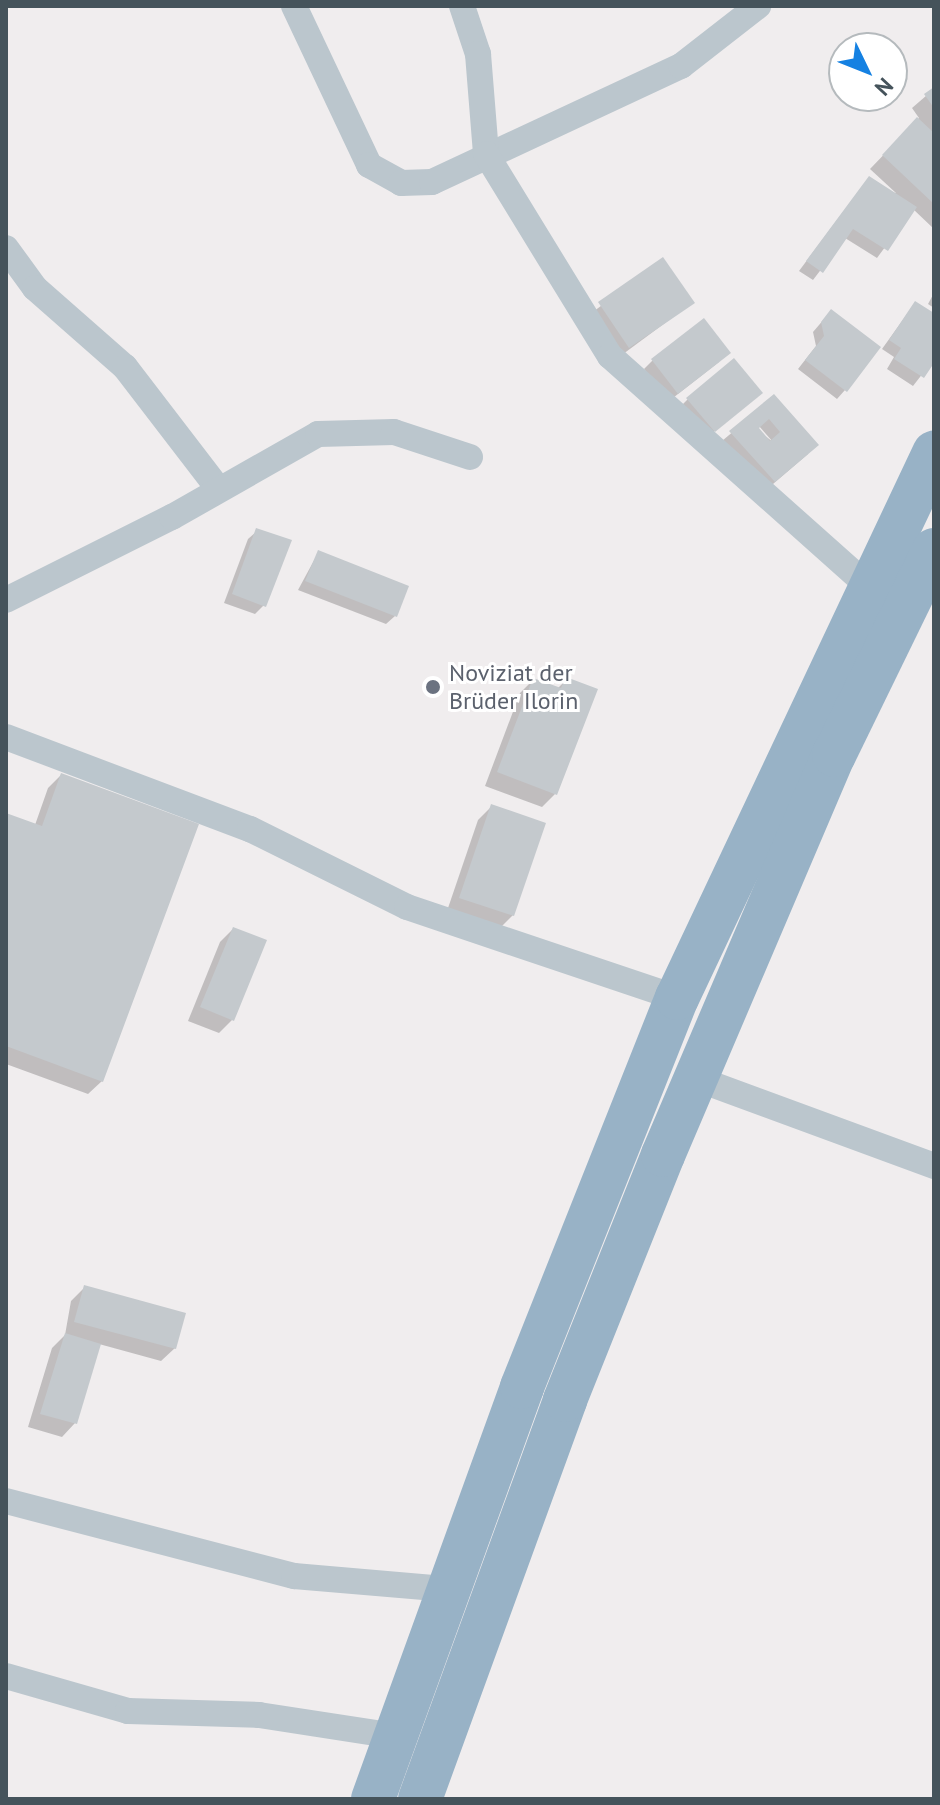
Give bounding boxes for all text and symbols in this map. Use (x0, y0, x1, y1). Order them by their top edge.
north arrow (828, 32, 908, 112)
text: N (869, 72, 899, 102)
place label: Noviziat der Brüder Ilorin (449, 659, 578, 715)
marker: Noviziat der Brüder Ilorin (424, 678, 442, 696)

